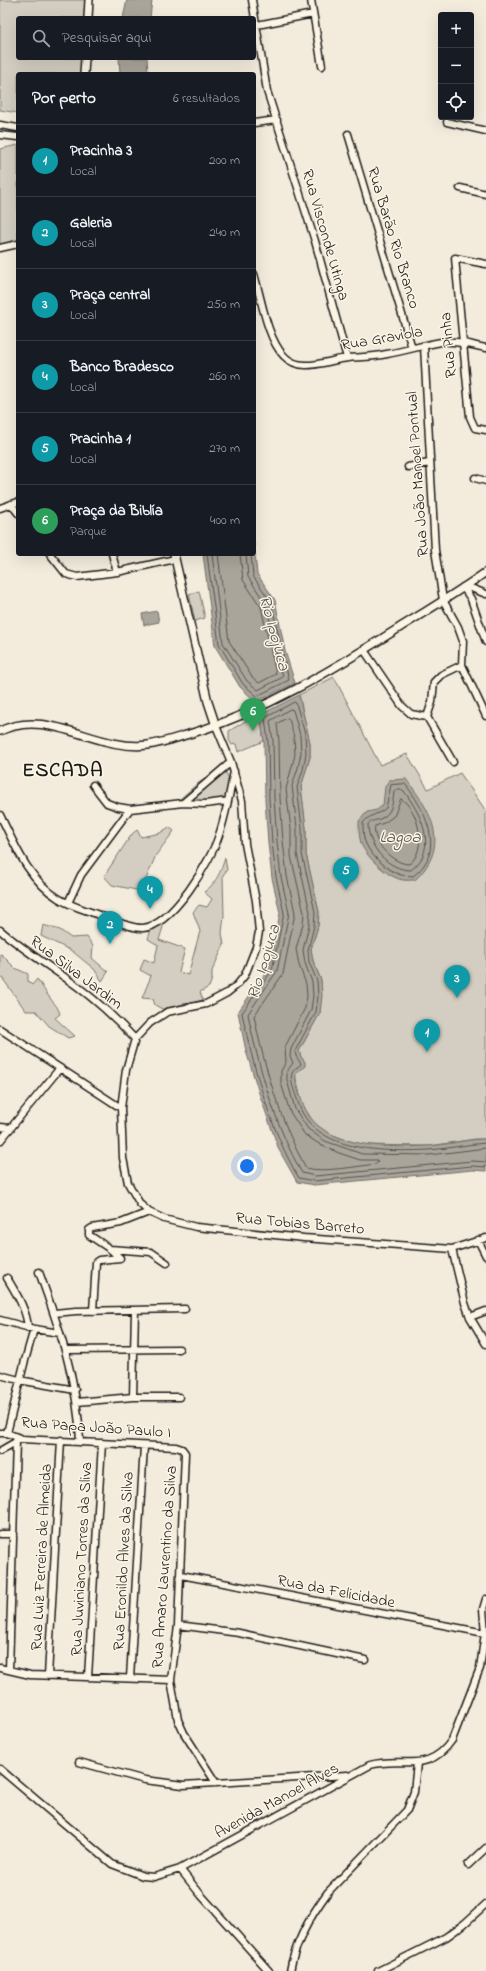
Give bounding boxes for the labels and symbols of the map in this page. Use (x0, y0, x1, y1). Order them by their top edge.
street label: Rua Barão Rio Branco (360, 164, 426, 312)
street label: Rua Visconde Utinga (295, 167, 355, 303)
street label: Rua Pinha (434, 311, 464, 379)
street label: Rua Graviola (339, 320, 425, 358)
street label: Rua João Manoel Pontual (400, 390, 436, 558)
water label: Rio Ipojuca (252, 593, 296, 674)
pin: 6 (240, 698, 266, 731)
district label: ESCADA (22, 757, 104, 786)
water label: Lagoa (379, 825, 421, 851)
pin: 5 (333, 857, 359, 890)
pin: 4 (137, 876, 163, 909)
pin: 2 (97, 911, 123, 944)
water label: Rio Ipojuca (241, 921, 287, 1003)
street label: Rua Silva Jardim (24, 930, 128, 1016)
pin: 3 (444, 965, 470, 998)
pin: 1 (414, 1019, 440, 1052)
your location (237, 1156, 257, 1176)
street label: Rua Tobias Barreto (235, 1206, 365, 1242)
street label: Rua Papa João Paulo I (20, 1411, 172, 1445)
street label: Rua Juviniano Torres da Sliva (65, 1461, 99, 1657)
street label: Rua Luiz Ferreira de Almeida (25, 1463, 59, 1651)
street label: Rua Amaro Laurentino da Silva (146, 1465, 184, 1669)
street label: Rua Eronildo Alves da Silva (107, 1471, 141, 1651)
street label: Rua da Felicidade (275, 1569, 398, 1615)
street label: Avenida Manoel Alves (210, 1757, 344, 1845)

